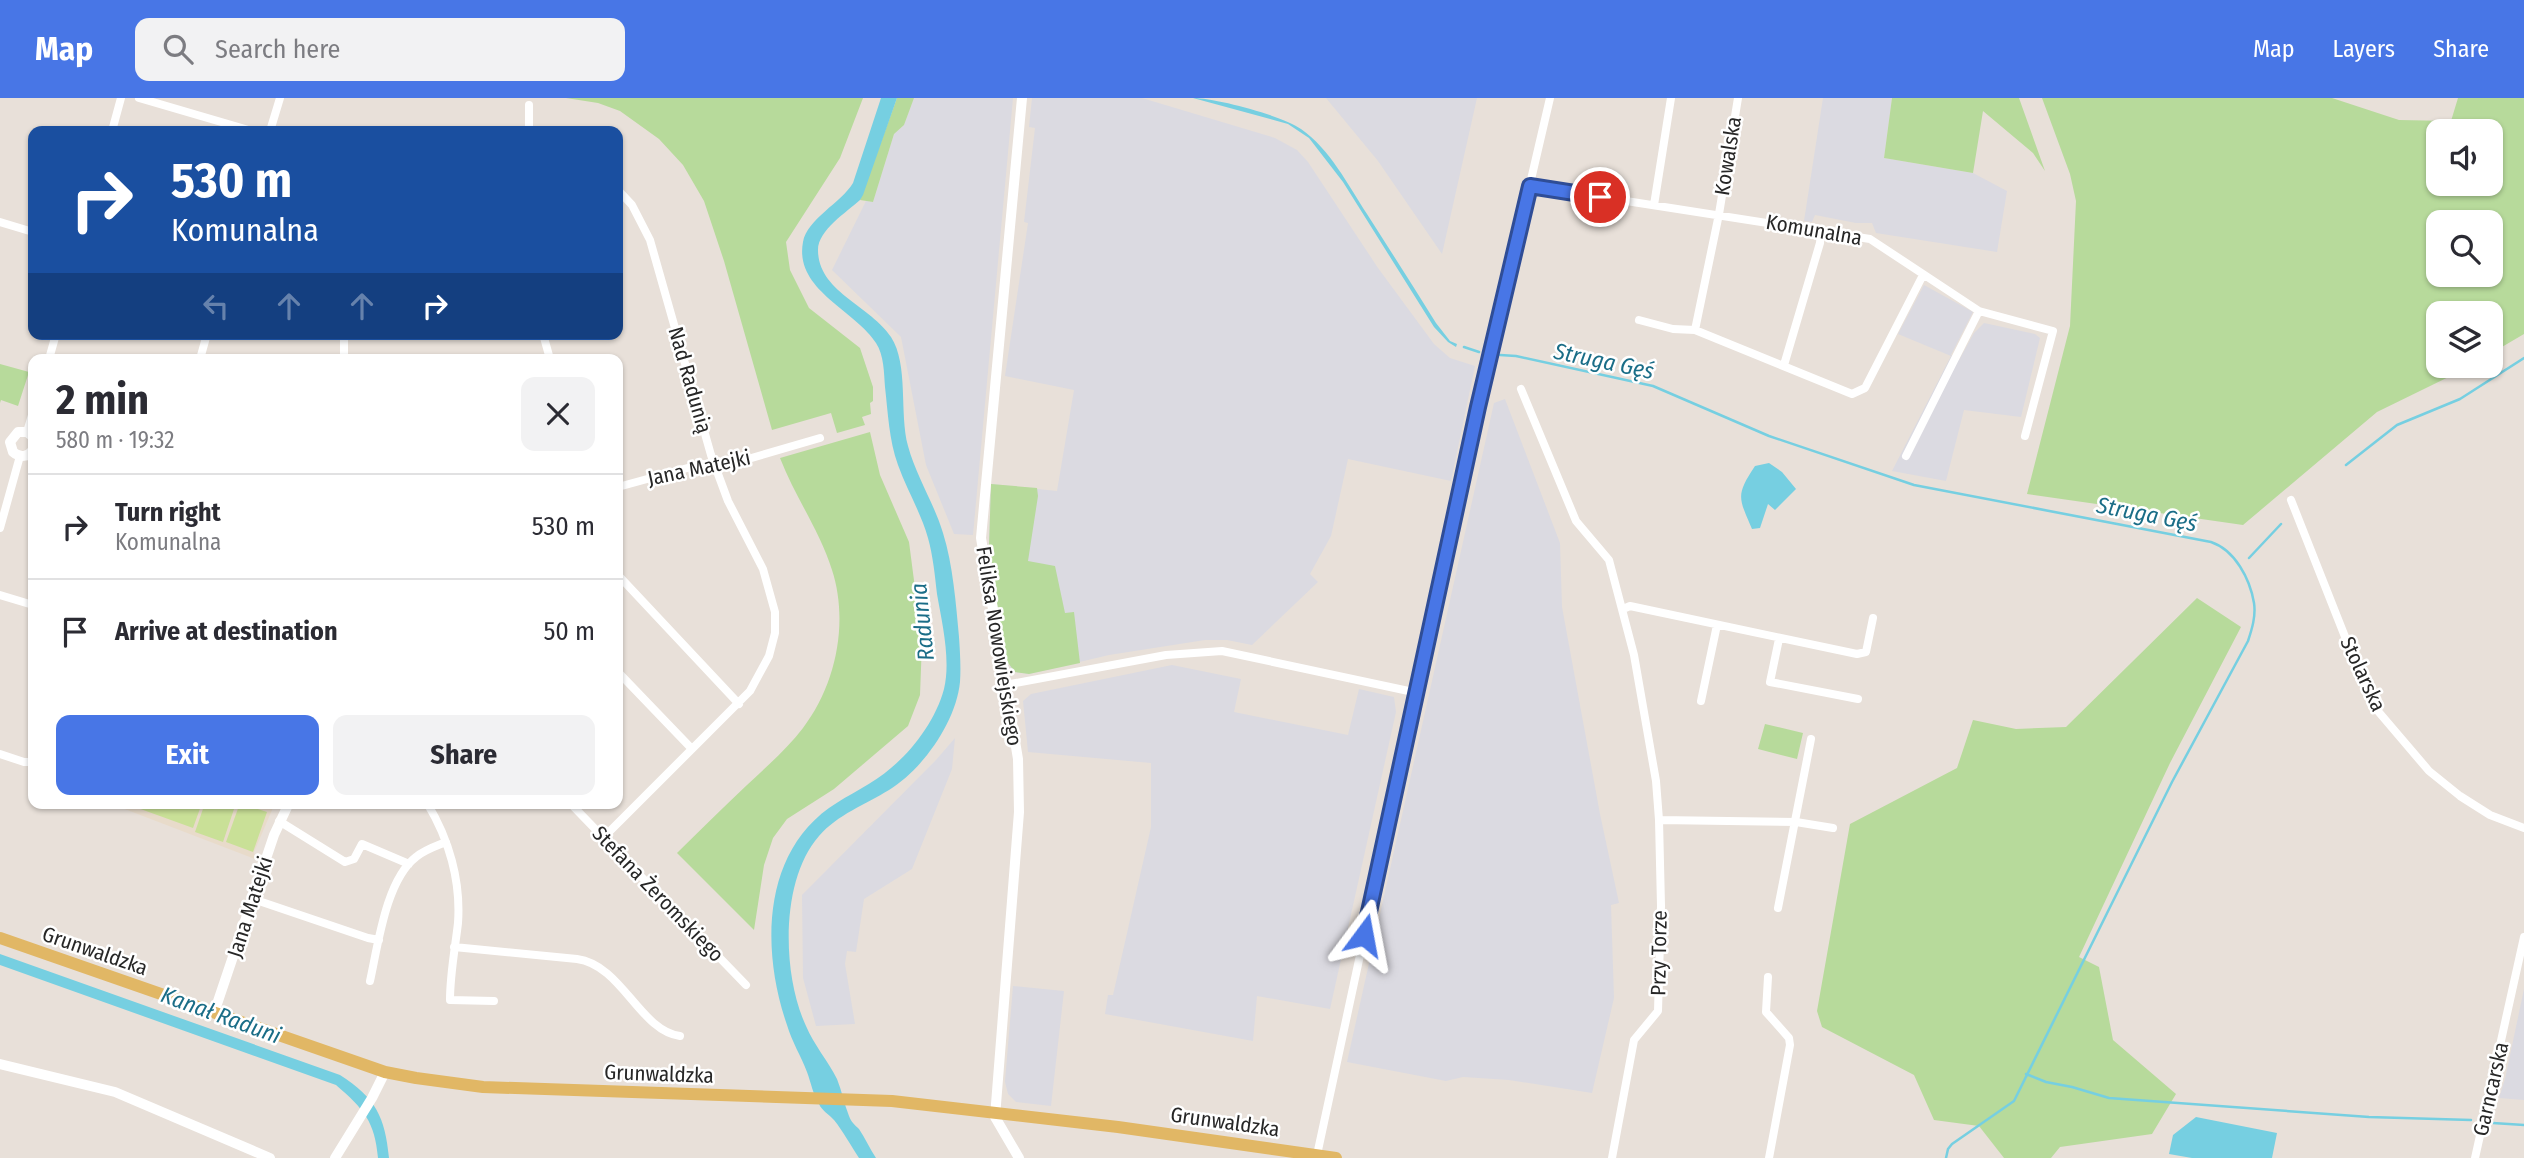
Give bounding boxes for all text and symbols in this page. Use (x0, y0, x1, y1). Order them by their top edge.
search box (135, 18, 625, 81)
text: Map (35, 29, 93, 69)
icon: search (159, 30, 197, 68)
text: Search here (215, 34, 340, 65)
text: Map (2253, 35, 2295, 63)
text: Layers (2333, 35, 2395, 63)
text: Share (2433, 35, 2489, 63)
street label: Kowalska (1709, 115, 1747, 197)
map controls (2426, 119, 2503, 378)
button: sound (2426, 119, 2503, 196)
text: 530 m (171, 151, 292, 210)
icon: right (56, 154, 147, 245)
pin (1570, 167, 1630, 227)
icon: arrive (1581, 178, 1619, 216)
street label: Komunalna (1764, 209, 1864, 251)
button: search (2426, 210, 2503, 287)
text: Komunalna (171, 211, 319, 249)
icon: left (197, 287, 235, 325)
icon: ahead (270, 287, 308, 325)
icon: ahead (343, 287, 381, 325)
icon: right (416, 287, 454, 325)
button: layers (2426, 301, 2503, 378)
street label: Nad Radunią (662, 324, 718, 436)
water label: Struga Gęś (1550, 337, 1657, 385)
text: 2 min (56, 375, 149, 425)
button: close (521, 377, 595, 451)
text: 580 m · 19:32 (56, 426, 174, 454)
street label: Jana Matejki (645, 444, 753, 492)
water label: Struga Gęś (2093, 490, 2200, 537)
text: Turn right (115, 497, 221, 528)
icon: right (56, 508, 94, 546)
text: 530 m (532, 511, 595, 542)
text: Komunalna (115, 528, 221, 556)
street label: Feliksa Nowowiejskiego (970, 544, 1028, 748)
water label: Radunia (904, 582, 940, 662)
icon: arrive (56, 613, 94, 651)
text: Arrive at destination (115, 616, 338, 647)
text: 50 m (543, 616, 595, 647)
street label: Stolarska (2334, 632, 2392, 716)
button: Exit (56, 715, 319, 795)
button: Share (333, 715, 595, 795)
street label: Stefana Żeromskiego (587, 821, 729, 967)
street label: Jana Matejki (221, 853, 279, 961)
position arrow (1327, 898, 1401, 972)
street label: Przy Torze (1645, 910, 1673, 996)
street label: Grunwaldzka (39, 921, 151, 981)
water label: Kanał Raduni (157, 980, 285, 1050)
street label: Garncarska (2468, 1040, 2514, 1138)
street label: Grunwaldzka (604, 1059, 714, 1089)
street label: Grunwaldzka (1169, 1101, 1281, 1143)

